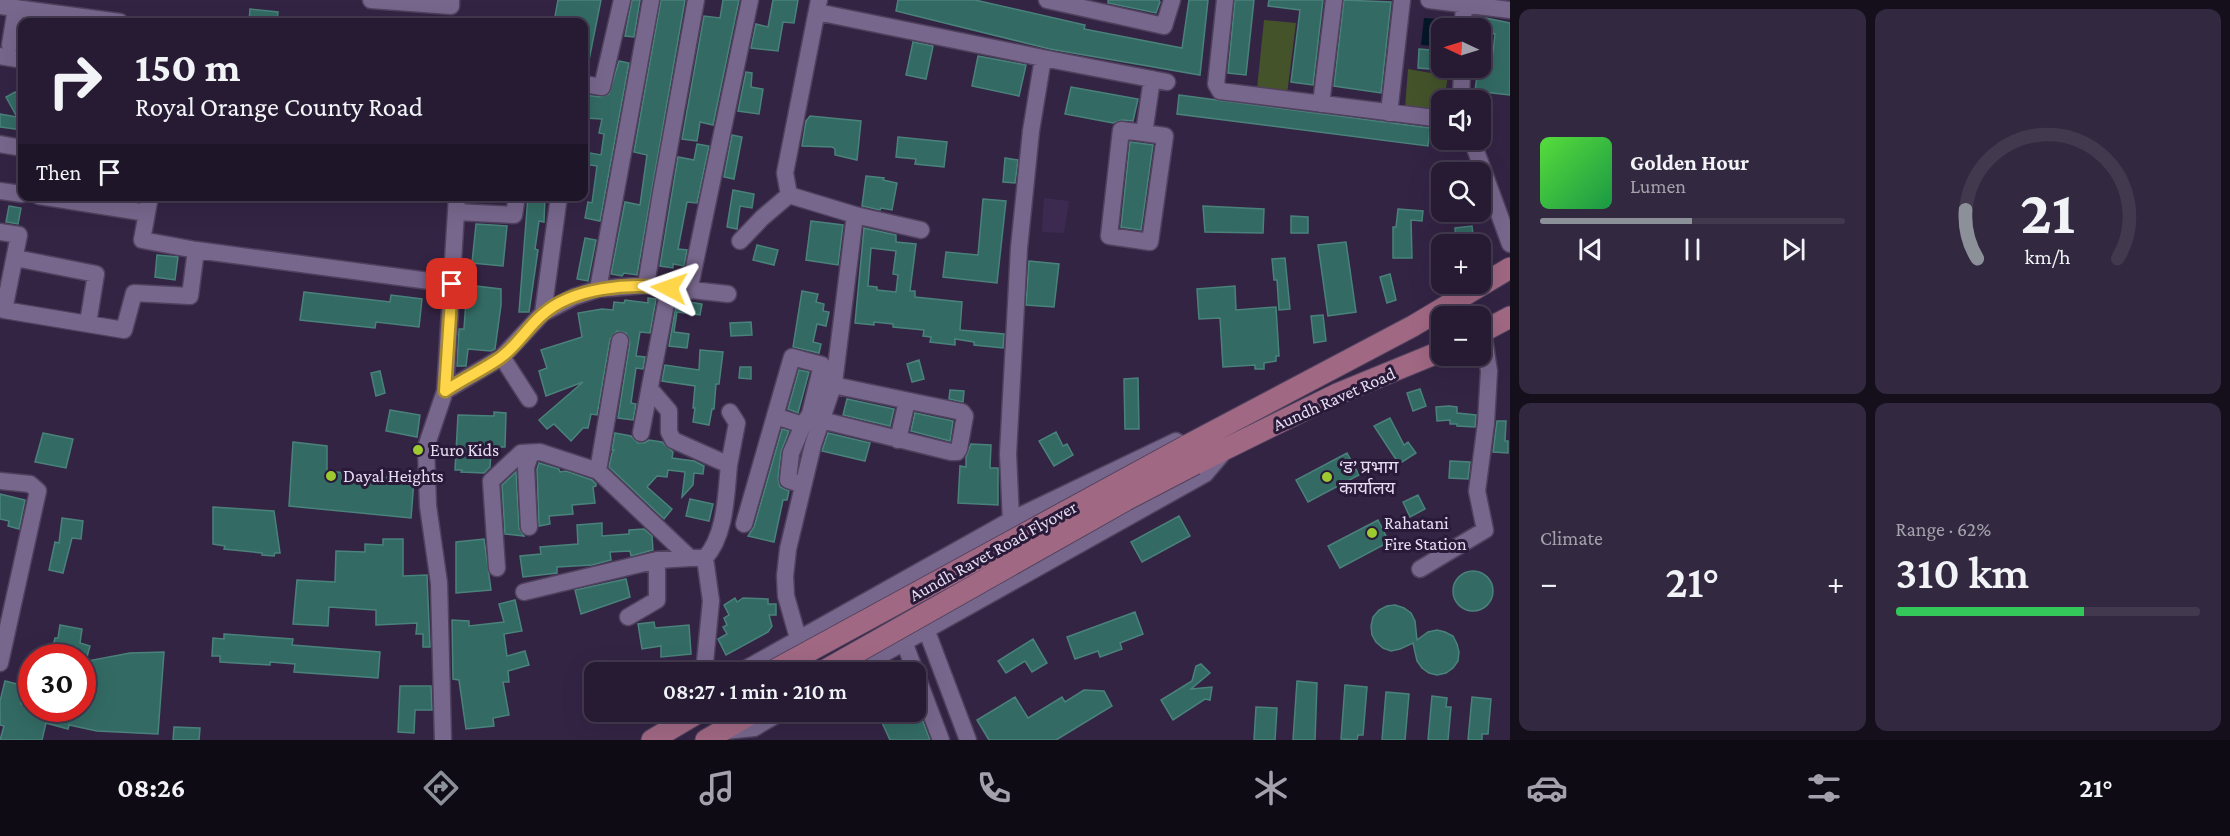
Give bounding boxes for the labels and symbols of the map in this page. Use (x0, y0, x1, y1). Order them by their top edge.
north arrow (1431, 18, 1491, 78)
position arrow (637, 256, 701, 320)
pin (426, 258, 477, 309)
street label: Aundh Ravet Road (1270, 363, 1399, 435)
place label: Euro Kids (430, 440, 499, 460)
marker: Euro Kids (411, 443, 425, 457)
place label: ‘ड’ प्रभाग कार्यालय (1339, 457, 1399, 498)
place label: Dayal Heights (343, 466, 444, 486)
marker: Dayal Heights (324, 469, 338, 483)
marker: ‘ड’ प्रभाग कार्यालय (1320, 470, 1334, 484)
street label: Aundh Ravet Road Flyover (906, 496, 1081, 605)
place label: Rahatani Fire Station (1384, 513, 1467, 554)
marker: Rahatani Fire Station (1365, 526, 1379, 540)
speed limit sign: 30 (18, 644, 96, 722)

